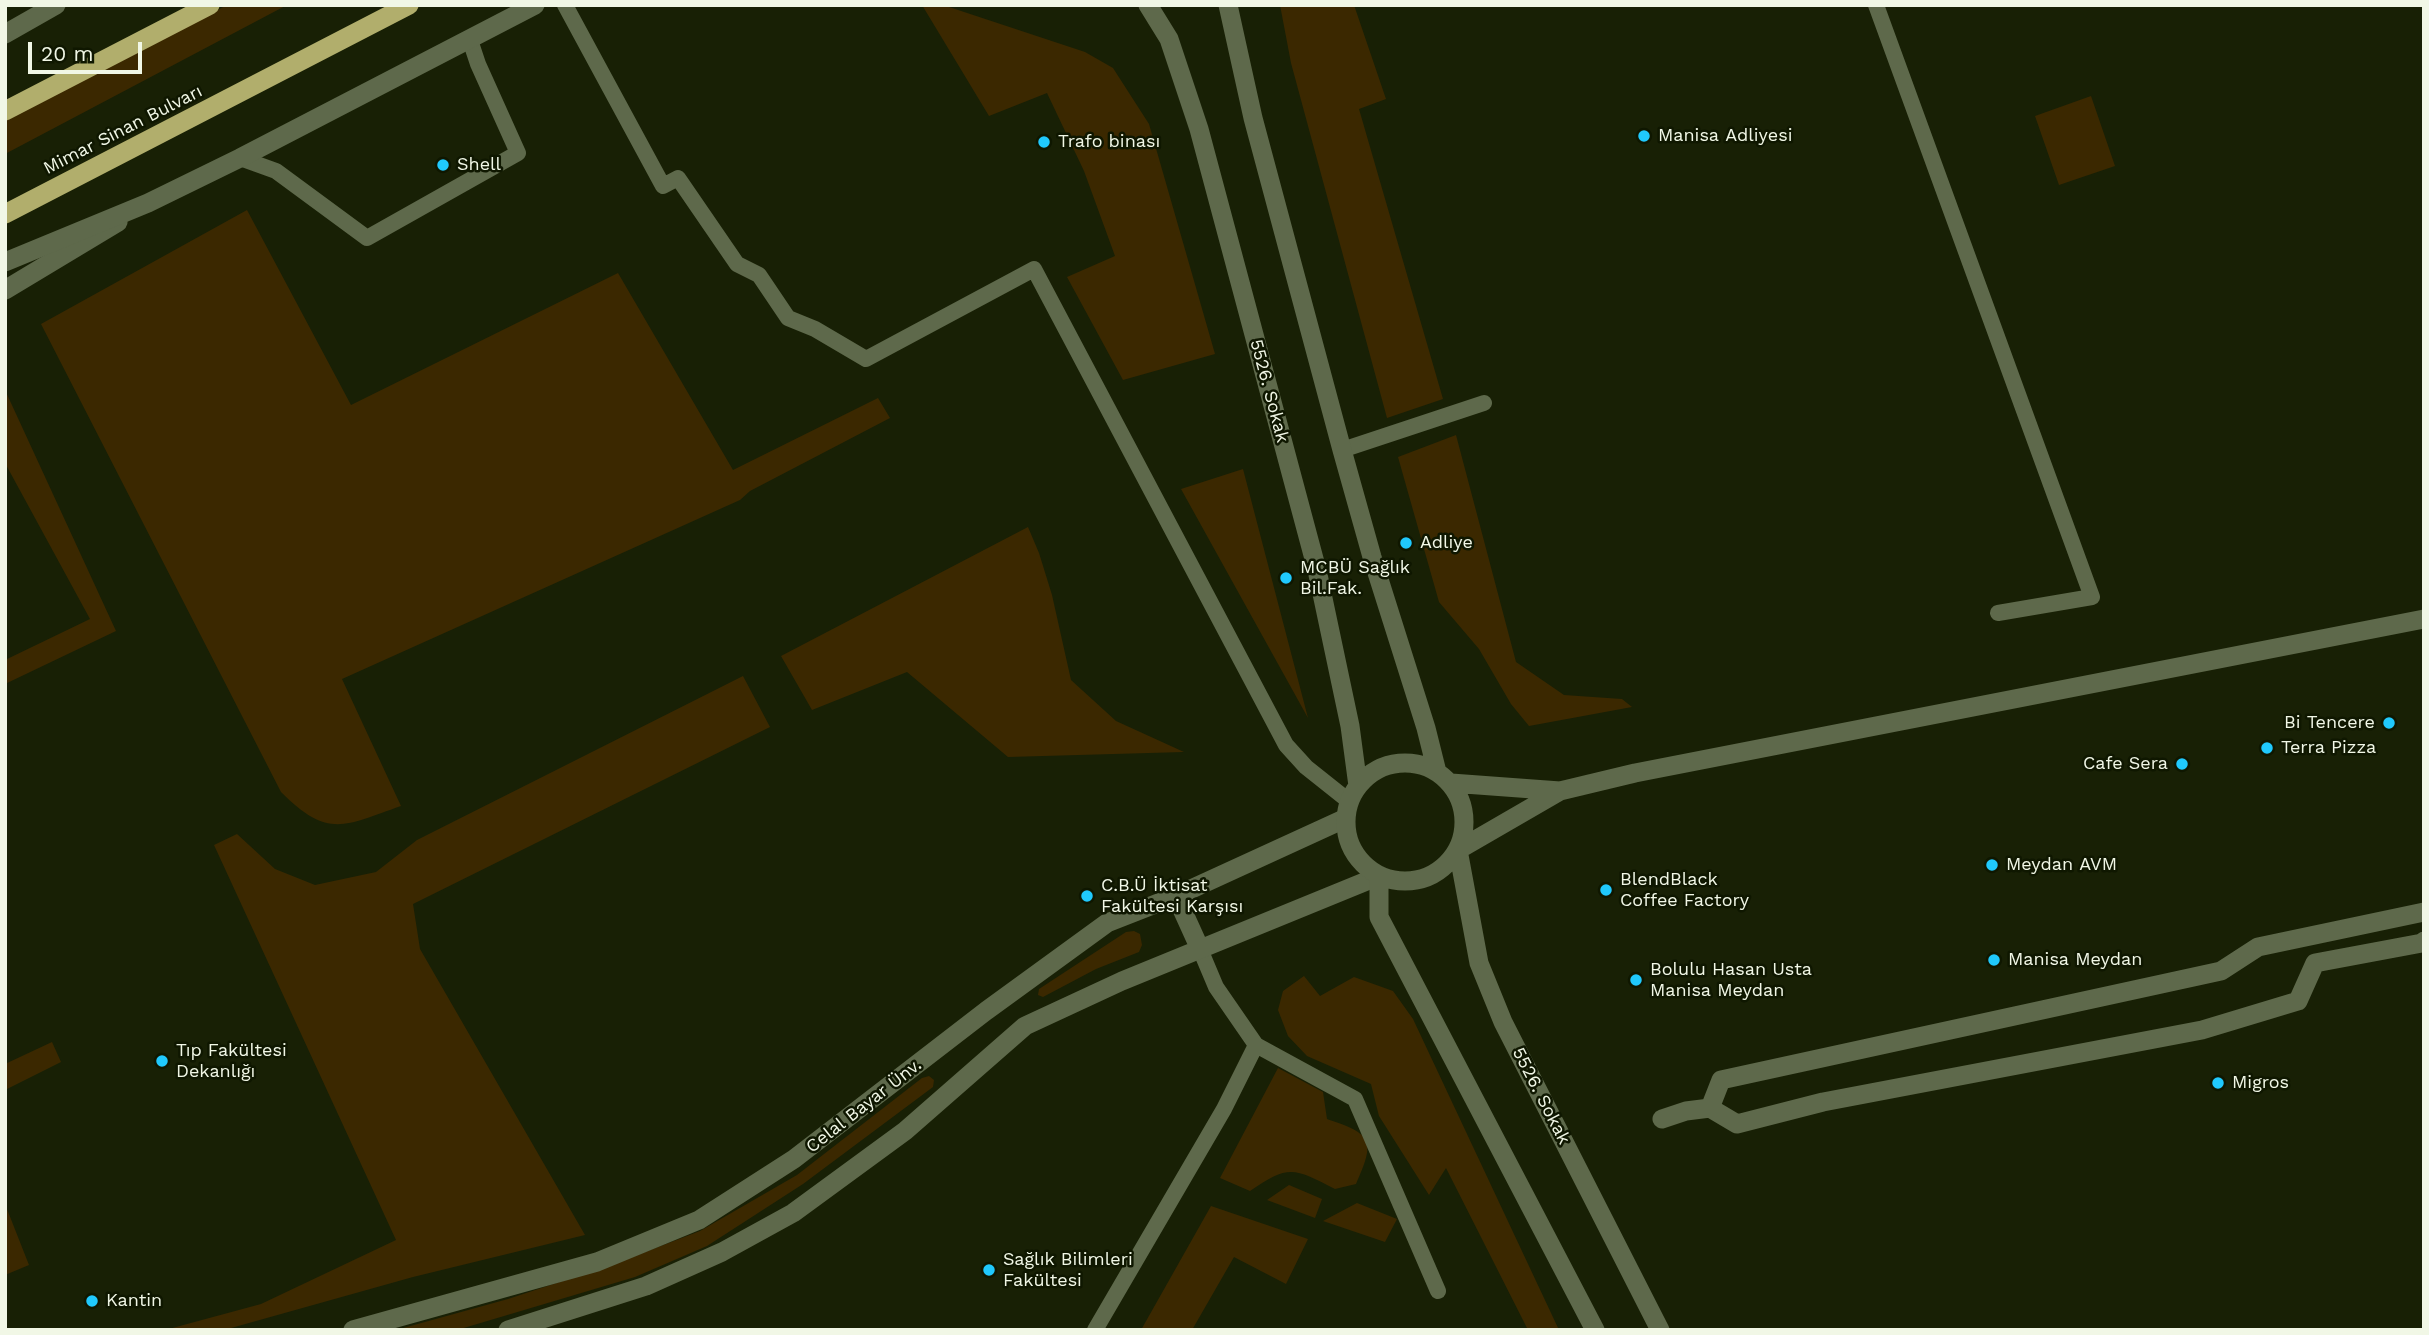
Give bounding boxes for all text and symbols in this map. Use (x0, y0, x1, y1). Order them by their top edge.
scale bar (32, 28, 145, 72)
text: 20 m (41, 41, 93, 66)
street label: Mimar Sinan Bulvarı (40, 81, 206, 179)
place label: Manisa Adliyesi (1658, 125, 1792, 147)
marker: Manisa Adliyesi (1636, 128, 1652, 144)
place label: Trafo binası (1058, 131, 1160, 153)
marker: Trafo binası (1036, 134, 1052, 150)
place label: Shell (457, 154, 501, 176)
marker: Shell (435, 157, 451, 173)
street label: 5526. Sokak (1245, 337, 1293, 445)
place label: Adliye (1420, 532, 1473, 554)
marker: Adliye (1398, 535, 1414, 551)
place label: MCBÜ Sağlık Bil.Fak. (1300, 557, 1410, 600)
marker: MCBÜ Sağlık Bil.Fak. (1278, 570, 1294, 586)
place label: Bi Tencere (2284, 712, 2375, 734)
marker: Bi Tencere (2381, 715, 2397, 731)
place label: Terra Pizza (2281, 737, 2376, 759)
marker: Terra Pizza (2259, 740, 2275, 756)
place label: Cafe Sera (2083, 753, 2168, 775)
marker: Cafe Sera (2174, 756, 2190, 772)
place label: Meydan AVM (2006, 854, 2117, 876)
marker: Meydan AVM (1984, 857, 2000, 873)
place label: BlendBlack Coffee Factory (1620, 869, 1749, 912)
place label: C.B.Ü İktisat Fakültesi Karşısı (1101, 875, 1243, 917)
marker: BlendBlack Coffee Factory (1598, 882, 1614, 898)
marker: C.B.Ü İktisat Fakültesi Karşısı (1079, 888, 1095, 904)
place label: Manisa Meydan (2008, 949, 2142, 971)
marker: Manisa Meydan (1986, 952, 2002, 968)
place label: Bolulu Hasan Usta Manisa Meydan (1650, 959, 1812, 1002)
marker: Bolulu Hasan Usta Manisa Meydan (1628, 972, 1644, 988)
place label: Tıp Fakültesi Dekanlığı (176, 1040, 287, 1082)
street label: 5526. Sokak (1507, 1044, 1575, 1148)
marker: Tıp Fakültesi Dekanlığı (154, 1053, 170, 1069)
street label: Celal Bayar Ünv. (802, 1054, 926, 1158)
place label: Migros (2232, 1072, 2289, 1094)
marker: Migros (2210, 1075, 2226, 1091)
place label: Sağlık Bilimleri Fakültesi (1003, 1249, 1133, 1292)
marker: Sağlık Bilimleri Fakültesi (981, 1262, 997, 1278)
place label: Kantin (106, 1290, 162, 1312)
marker: Kantin (84, 1293, 100, 1309)

